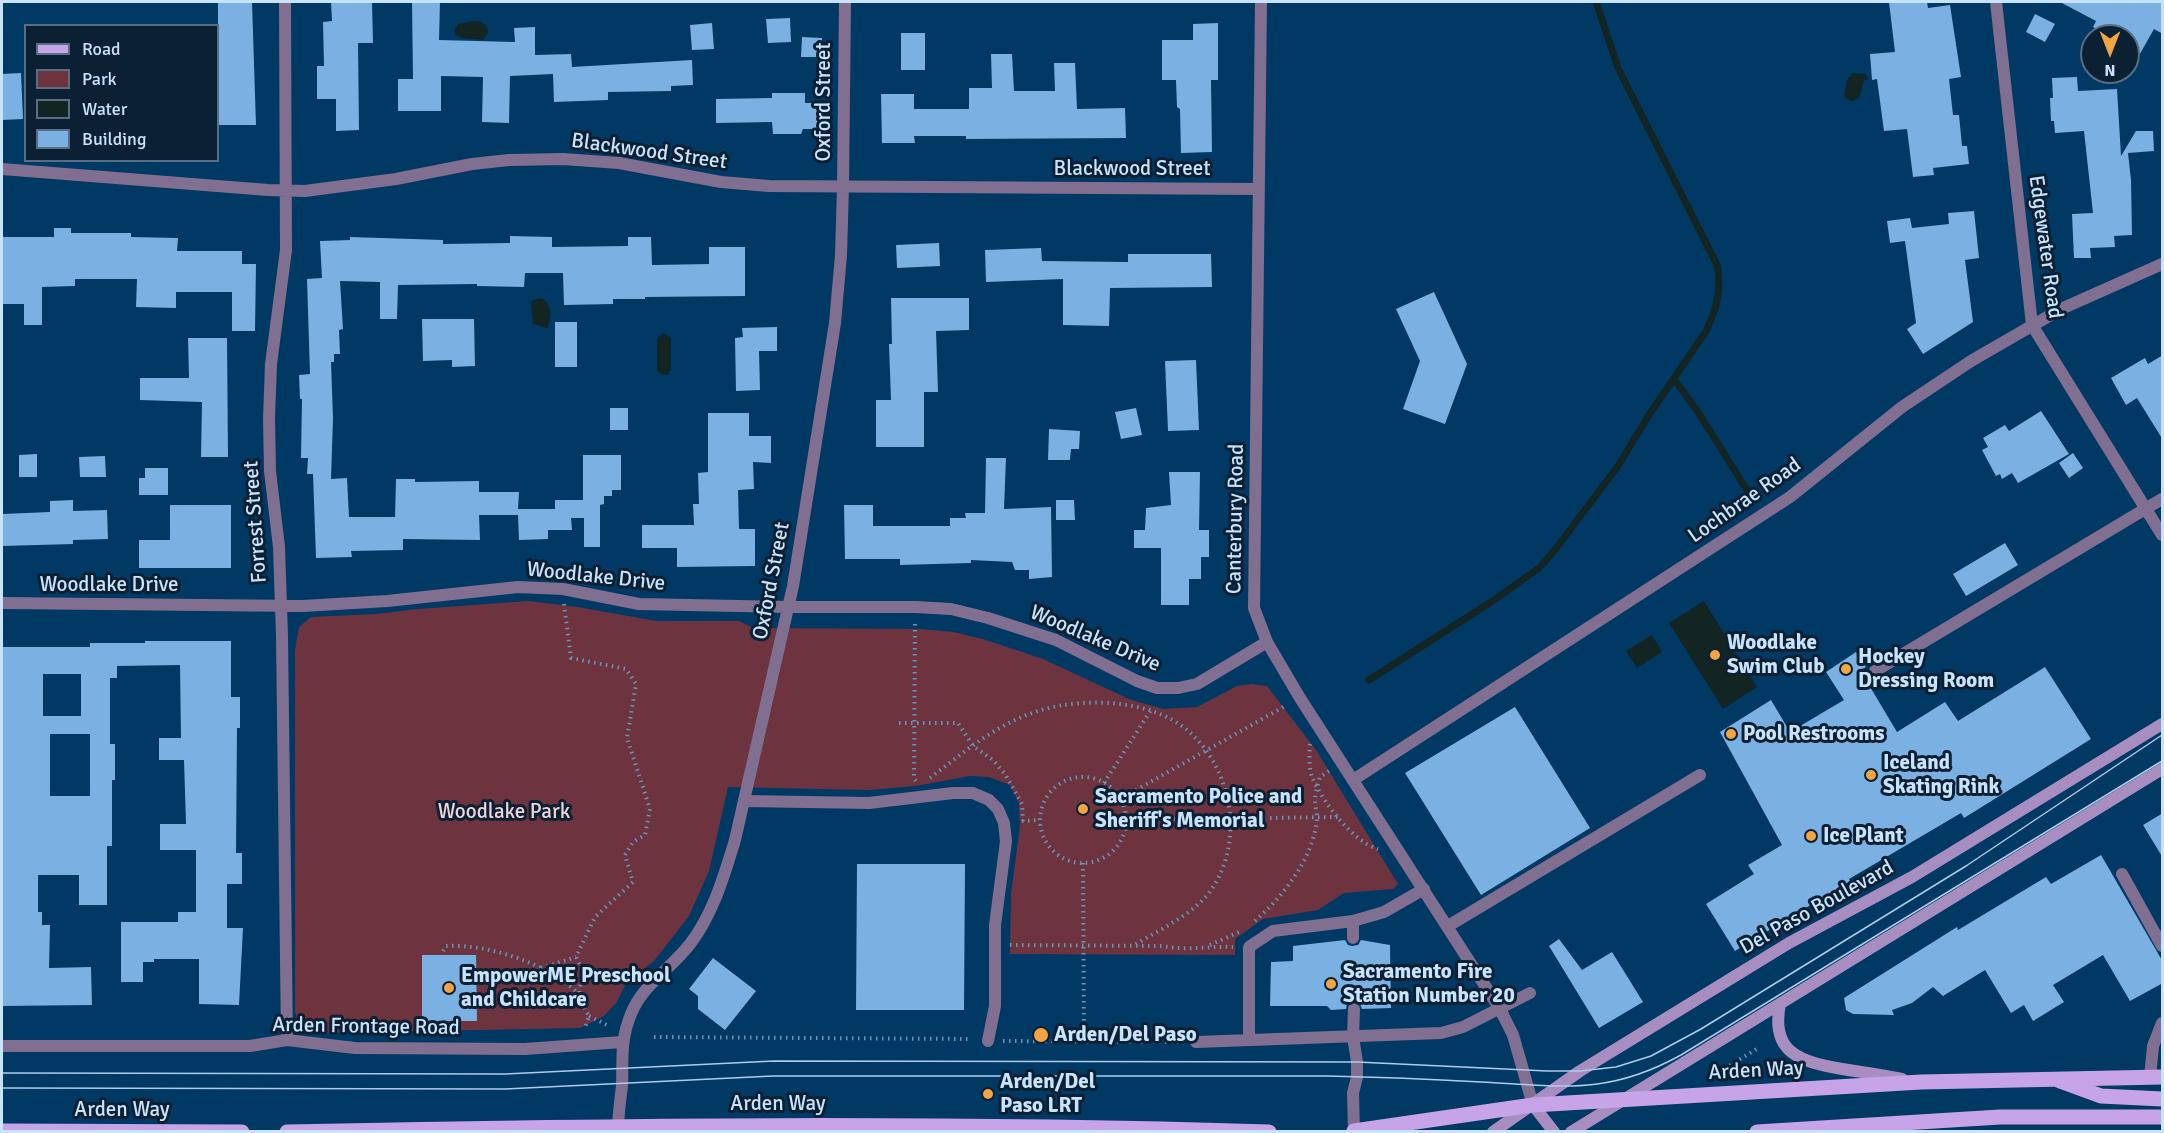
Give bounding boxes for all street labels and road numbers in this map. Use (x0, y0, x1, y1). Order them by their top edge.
street label: Oxford Street (811, 42, 837, 162)
street label: Blackwood Street (569, 129, 729, 175)
street label: Blackwood Street (1053, 156, 1211, 182)
street label: Edgewater Road (2022, 174, 2068, 320)
street label: Canterbury Road (1222, 444, 1250, 594)
street label: Lochbrae Road (1684, 453, 1806, 549)
street label: Forrest Street (239, 460, 273, 584)
street label: Oxford Street (748, 520, 796, 642)
street label: Woodlake Drive (526, 557, 666, 597)
street label: Woodlake Drive (39, 572, 179, 598)
street label: Woodlake Drive (1026, 600, 1164, 678)
street label: Del Paso Boulevard (1736, 855, 1898, 961)
street label: Arden Frontage Road (272, 1013, 460, 1041)
street label: Arden Way (1708, 1056, 1804, 1086)
street label: Arden Way (730, 1091, 826, 1117)
street label: Arden Way (74, 1097, 170, 1123)

